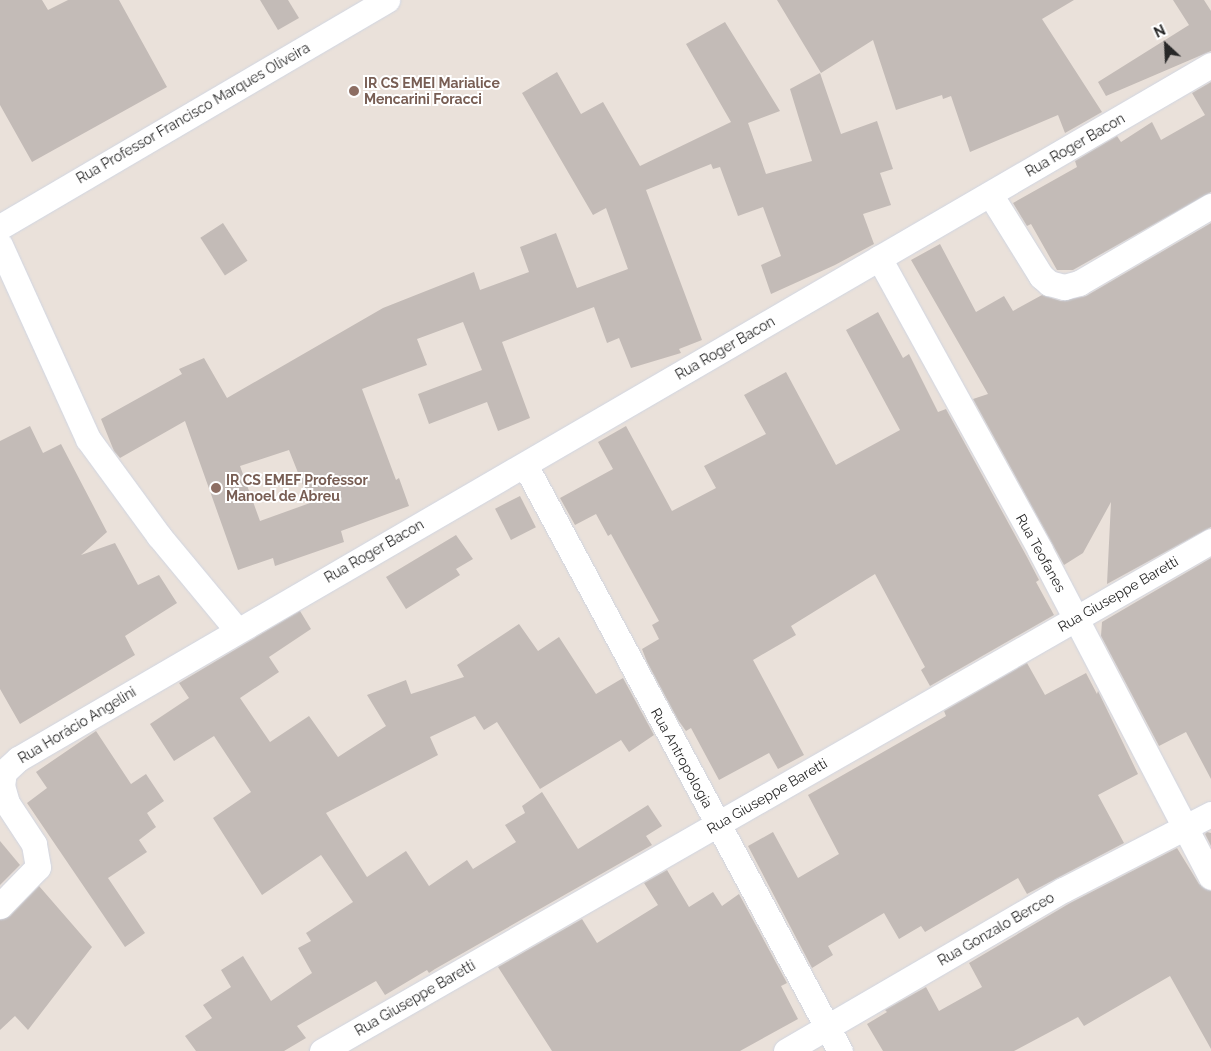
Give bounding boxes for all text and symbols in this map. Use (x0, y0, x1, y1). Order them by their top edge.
north arrow (1141, 20, 1191, 70)
text: N (1151, 22, 1168, 41)
street label: Rua Professor Francisco Marques Oliveira (73, 39, 313, 187)
place label: IR CS EMEI Marialice Mencarini Foracci (364, 75, 500, 108)
marker: IR CS EMEI Marialice Mencarini Foracci (348, 85, 360, 97)
street label: Rua Roger Bacon (1022, 110, 1128, 180)
street label: Rua Roger Bacon (672, 313, 778, 383)
place label: IR CS EMEF Professor Manoel de Abreu (226, 472, 368, 504)
marker: IR CS EMEF Professor Manoel de Abreu (210, 482, 222, 494)
street label: Rua Teofanes (1012, 511, 1070, 595)
street label: Rua Roger Bacon (321, 516, 427, 586)
street label: Rua Giuseppe Baretti (1055, 553, 1181, 635)
street label: Rua Horácio Angelini (15, 683, 139, 767)
street label: Rua Antropologia (647, 705, 717, 811)
street label: Rua Giuseppe Baretti (704, 755, 830, 837)
street label: Rua Gonzalo Berceo (935, 889, 1057, 969)
street label: Rua Giuseppe Baretti (352, 957, 478, 1039)

